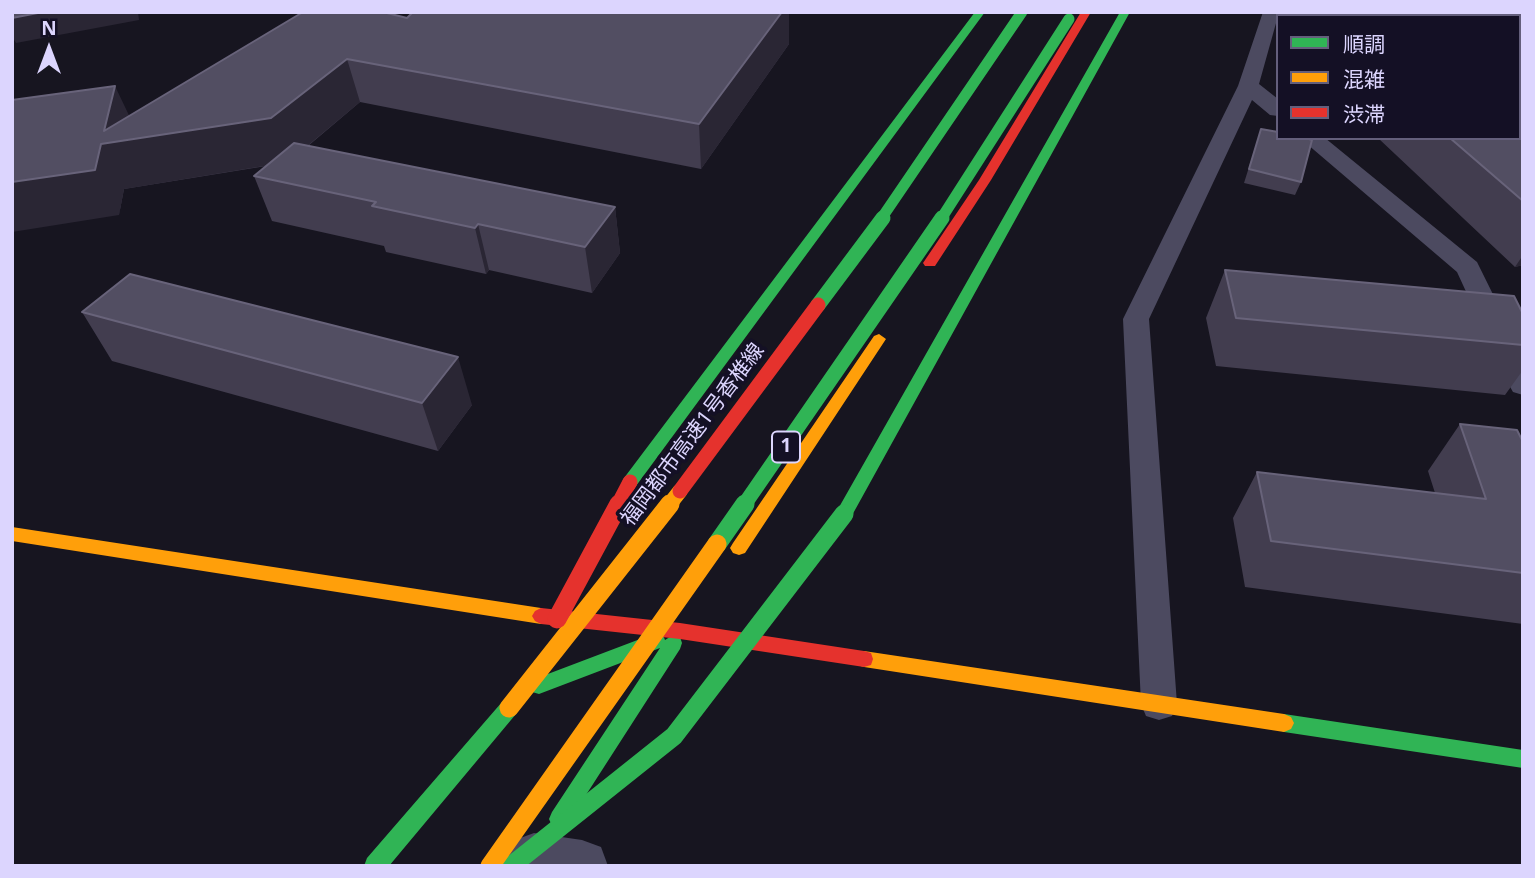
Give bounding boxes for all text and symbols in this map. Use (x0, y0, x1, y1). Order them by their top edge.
north arrow (14, 14, 84, 84)
legend (1276, 14, 1521, 140)
text: N (41, 15, 57, 41)
text: 順調 (1343, 30, 1385, 58)
text: 混雑 (1343, 65, 1385, 93)
text: 渋滞 (1343, 100, 1385, 128)
street label: 福岡都市高速1号香椎線 (616, 339, 770, 531)
road number: 1 (772, 432, 800, 462)

